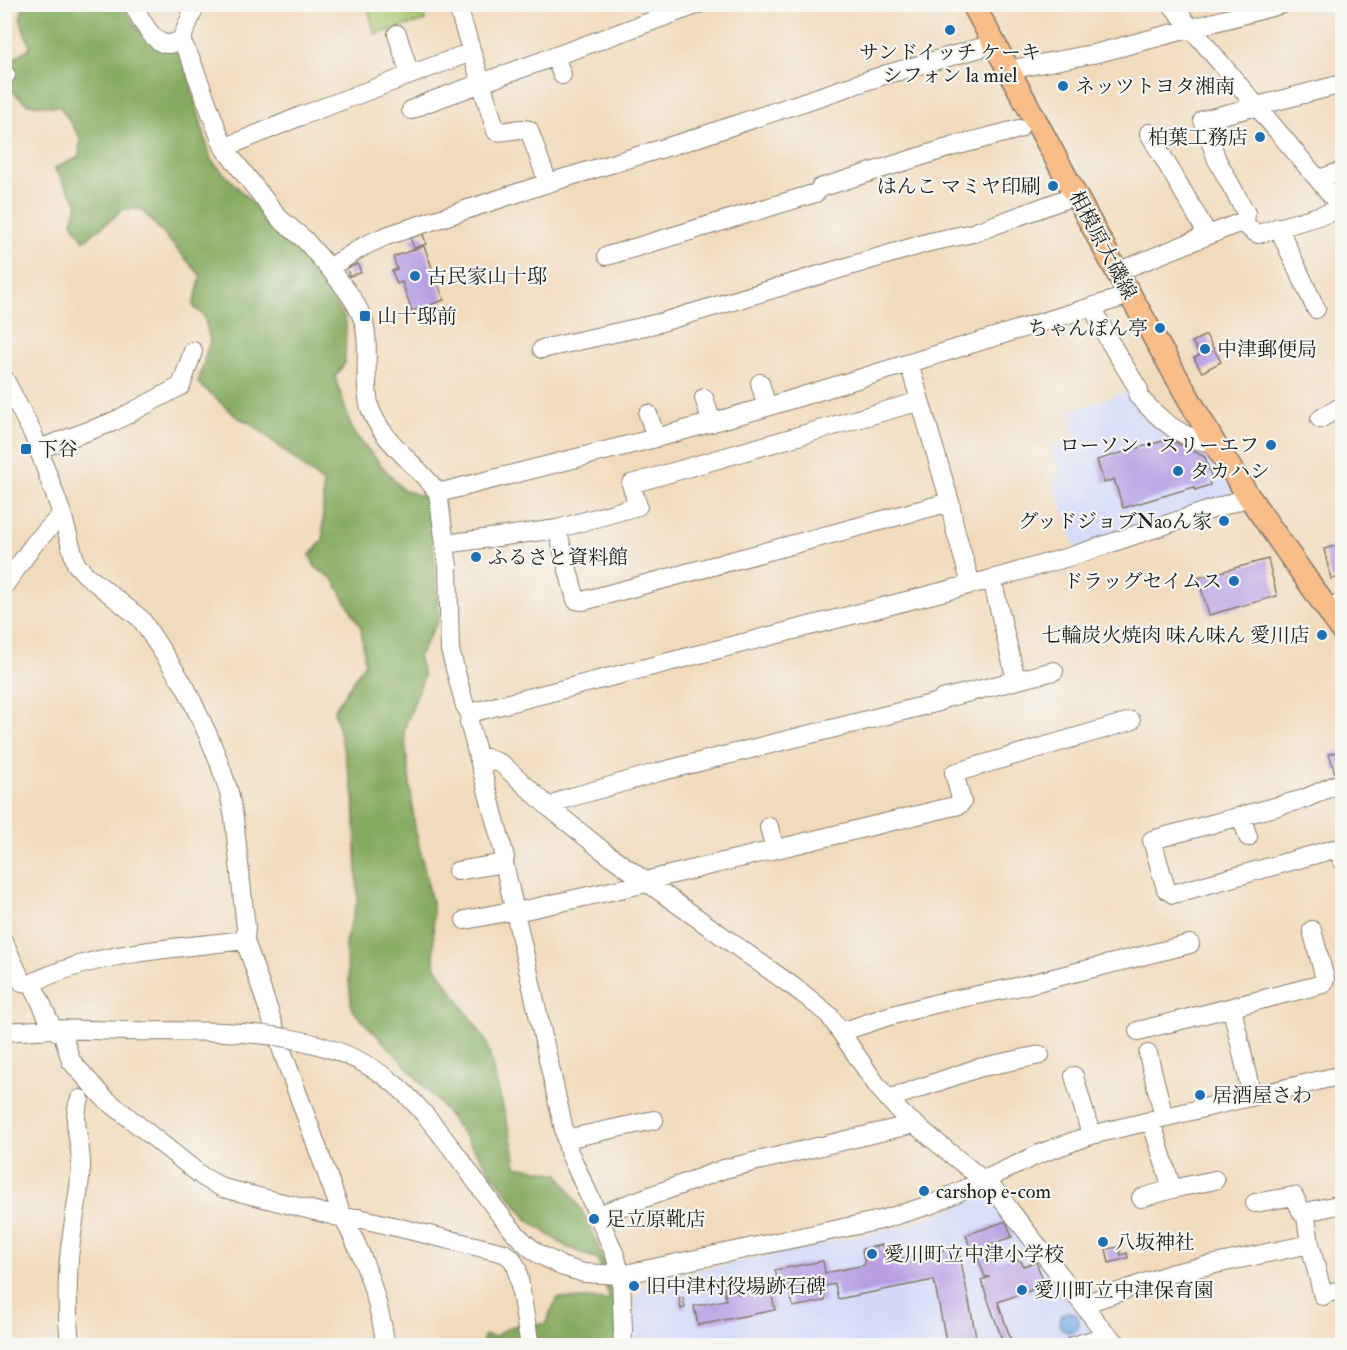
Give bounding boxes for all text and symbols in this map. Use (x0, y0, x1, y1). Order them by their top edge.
marker: サンドイッチ ケーキ シフォン la miel (943, 23, 957, 37)
place label: サンドイッチ ケーキ シフォン la miel (859, 40, 1041, 88)
place label: ネッツトヨタ湘南 (1075, 74, 1235, 99)
marker: ネッツトヨタ湘南 (1056, 79, 1070, 93)
place label: 柏葉工務店 (1148, 125, 1248, 150)
marker: 柏葉工務店 (1253, 130, 1267, 144)
place label: はんこ マミヤ印刷 (877, 174, 1041, 199)
marker: はんこ マミヤ印刷 (1046, 179, 1060, 193)
street label: 相模原大磯線 (1064, 186, 1142, 304)
place label: 古民家山十邸 (427, 264, 547, 289)
marker: 古民家山十邸 (408, 269, 422, 283)
place label: 山十邸前 (377, 304, 457, 329)
marker: 山十邸前 (358, 309, 372, 323)
place label: ちゃんぽん亭 (1028, 316, 1148, 341)
marker: ちゃんぽん亭 (1153, 321, 1167, 335)
place label: 中津郵便局 (1217, 337, 1317, 362)
marker: 中津郵便局 (1198, 342, 1212, 356)
place label: ローソン・スリーエフ (1060, 433, 1259, 458)
place label: 下谷 (38, 437, 78, 462)
marker: ローソン・スリーエフ (1264, 438, 1278, 452)
marker: 下谷 (19, 442, 33, 456)
place label: タカハシ (1190, 459, 1270, 484)
marker: タカハシ (1171, 464, 1185, 478)
place label: グッドジョブNaoん家 (1018, 509, 1212, 534)
marker: グッドジョブNaoん家 (1217, 514, 1231, 528)
place label: ふるさと資料館 (488, 545, 628, 570)
marker: ふるさと資料館 (469, 550, 483, 564)
place label: ドラッグセイムス (1063, 569, 1222, 594)
marker: ドラッグセイムス (1227, 574, 1241, 588)
place label: 七輪炭火焼肉 味ん味ん 愛川店 (1042, 623, 1310, 648)
marker: 七輪炭火焼肉 味ん味ん 愛川店 (1315, 628, 1329, 642)
place label: 居酒屋さわ (1212, 1083, 1312, 1108)
marker: 居酒屋さわ (1193, 1088, 1207, 1102)
place label: carshop e-com (936, 1179, 1051, 1205)
marker: carshop e-com (917, 1184, 931, 1198)
place label: 足立原靴店 (606, 1207, 706, 1232)
marker: 足立原靴店 (587, 1212, 601, 1226)
place label: 八坂神社 (1115, 1230, 1195, 1255)
marker: 八坂神社 (1096, 1235, 1110, 1249)
place label: 愛川町立中津小学校 (884, 1242, 1064, 1267)
marker: 愛川町立中津小学校 (865, 1247, 879, 1261)
place label: 旧中津村役場跡石碑 (646, 1274, 826, 1299)
place label: 愛川町立中津保育園 (1034, 1278, 1214, 1303)
marker: 旧中津村役場跡石碑 (627, 1279, 641, 1293)
marker: 愛川町立中津保育園 (1015, 1283, 1029, 1297)

